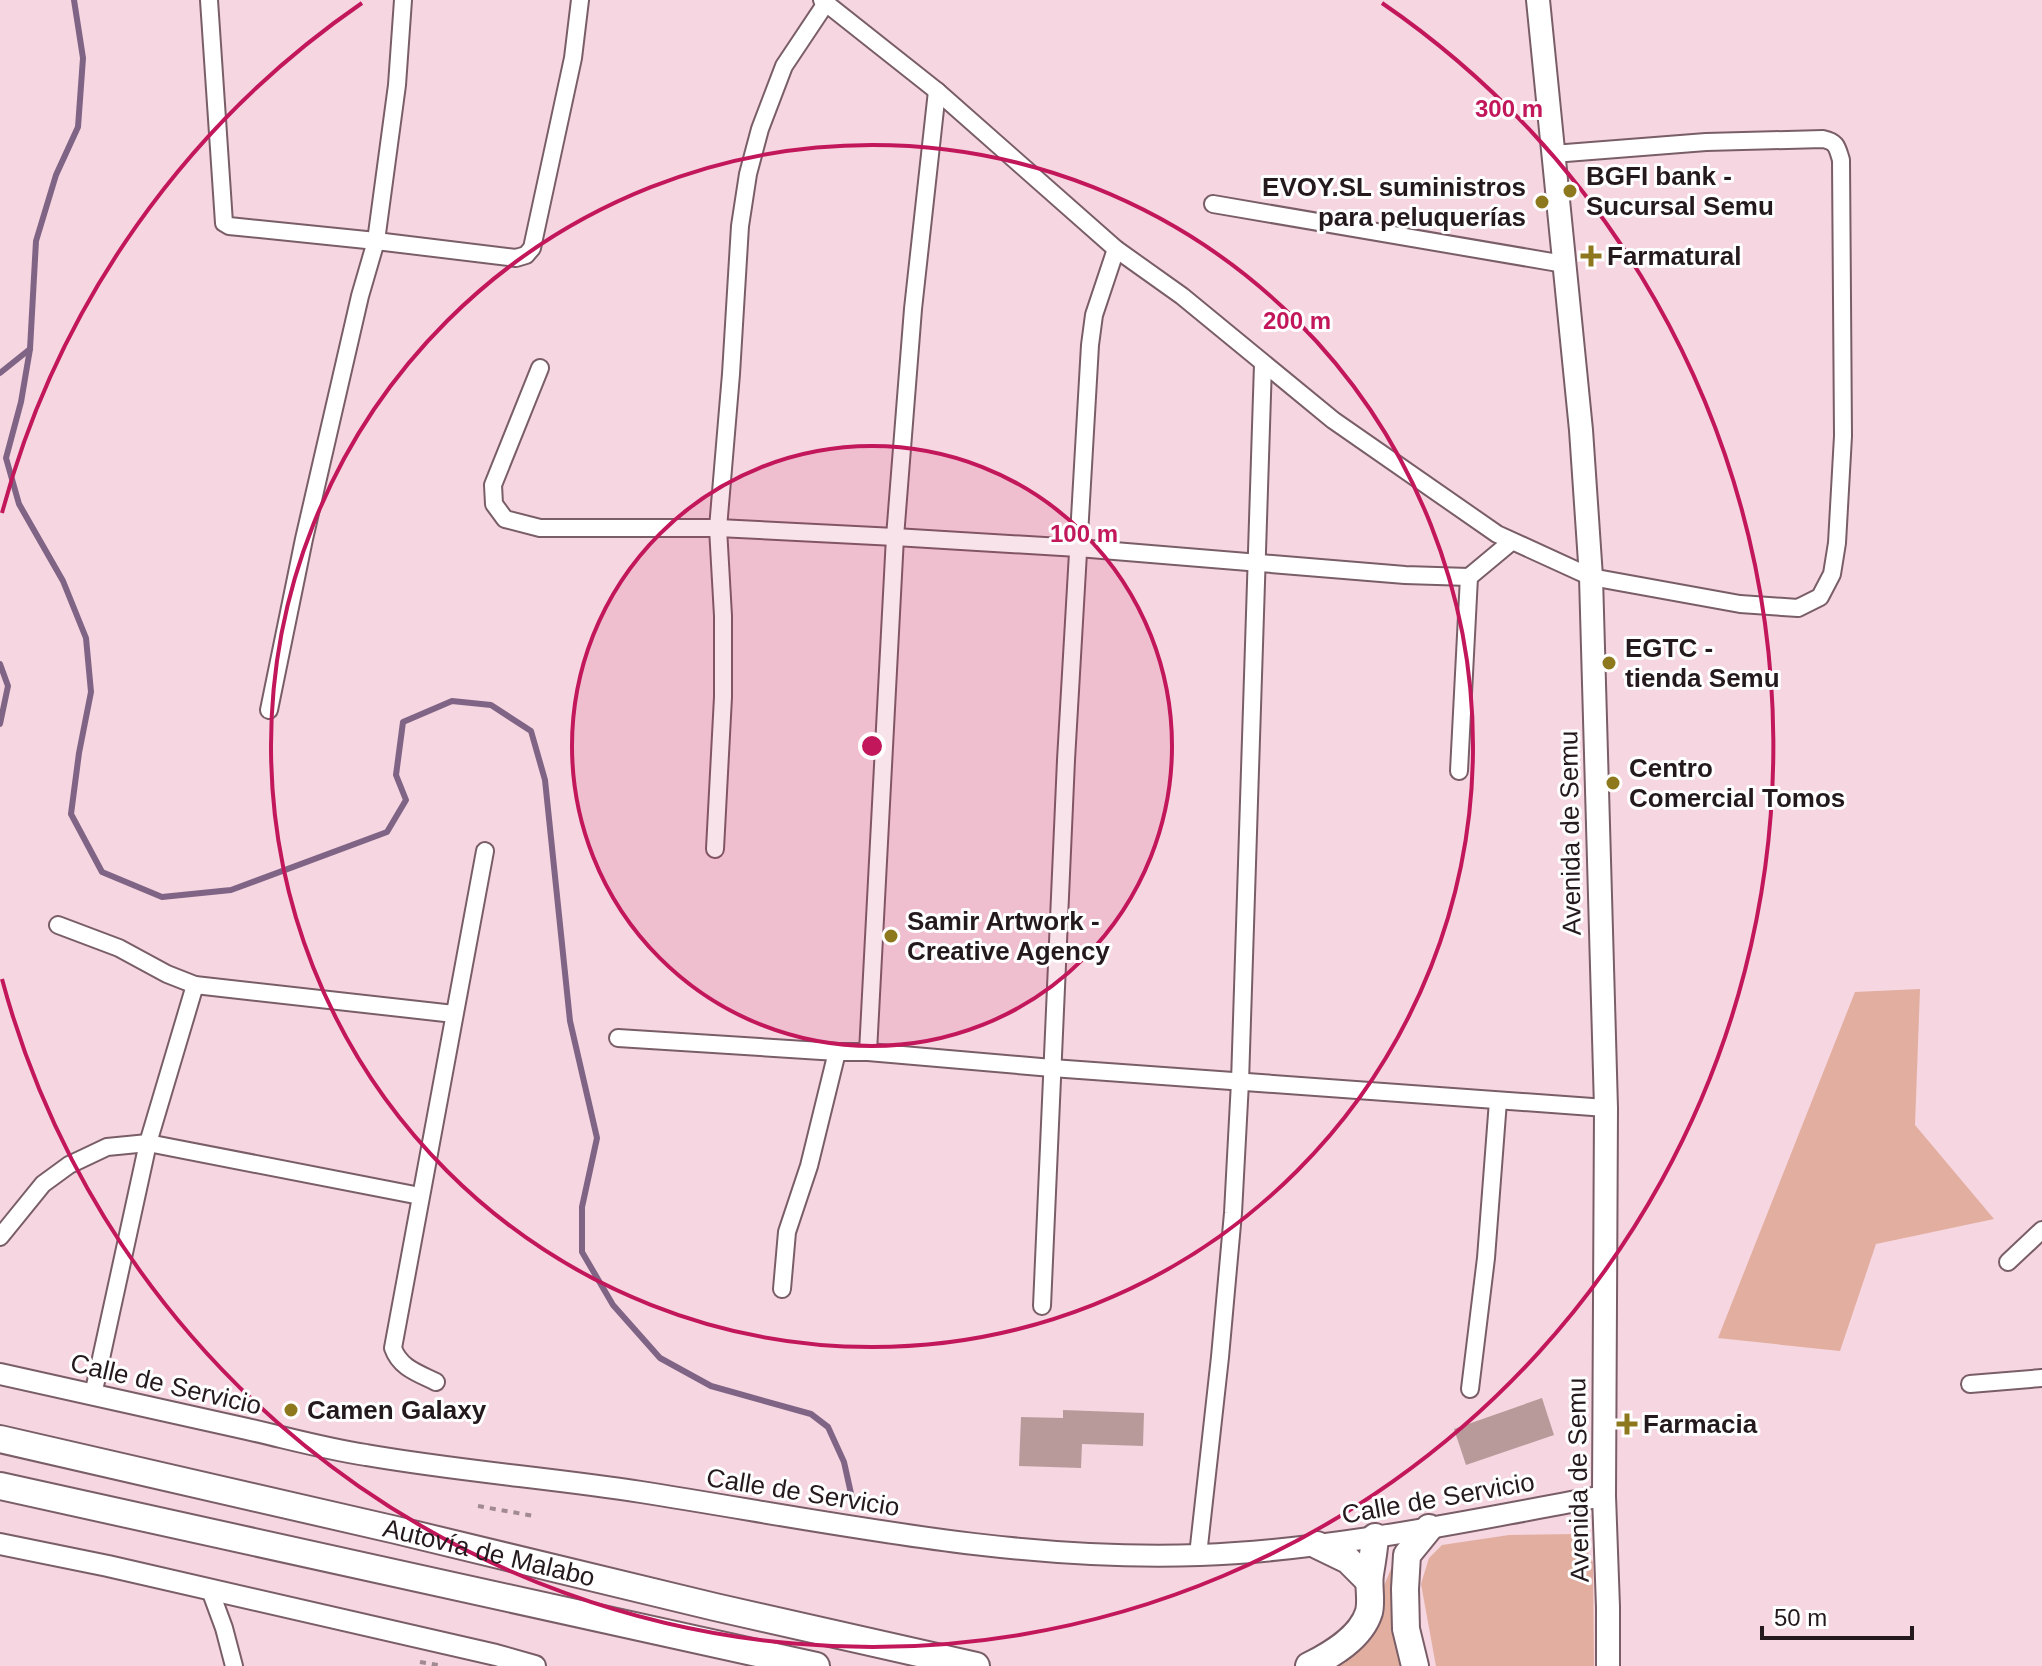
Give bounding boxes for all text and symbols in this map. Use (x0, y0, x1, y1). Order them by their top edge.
text: 300 m (1475, 95, 1543, 122)
place label: BGFI bank - Sucursal Semu (1586, 161, 1774, 221)
place label: EVOY.SL suministros para peluquerías (1262, 172, 1526, 232)
marker: BGFI bank - Sucursal Semu (1561, 182, 1579, 200)
marker: EVOY.SL suministros para peluquerías (1533, 193, 1551, 211)
place label: Farmatural (1607, 241, 1741, 271)
marker: Farmatural (1582, 247, 1600, 265)
text: 200 m (1263, 307, 1331, 334)
text: 100 m (1050, 520, 1118, 547)
place label: EGTC - tienda Semu (1625, 633, 1780, 693)
marker: EGTC - tienda Semu (1600, 654, 1618, 672)
street label: Avenida de Semu (1553, 730, 1587, 936)
centre of rings (858, 732, 886, 760)
place label: Centro Comercial Tomos (1629, 753, 1845, 813)
marker: Centro Comercial Tomos (1604, 774, 1622, 792)
place label: Samir Artwork - Creative Agency (907, 906, 1110, 966)
marker: Samir Artwork - Creative Agency (882, 927, 900, 945)
street label: Calle de Servicio (68, 1347, 264, 1421)
street label: Avenida de Semu (1561, 1377, 1595, 1583)
place label: Camen Galaxy (307, 1395, 487, 1425)
marker: Camen Galaxy (282, 1401, 300, 1419)
place label: Farmacia (1643, 1409, 1758, 1439)
marker: Farmacia (1618, 1415, 1636, 1433)
street label: Calle de Servicio (704, 1462, 902, 1522)
street label: Calle de Servicio (1339, 1466, 1537, 1530)
street label: Autovía de Malabo (380, 1513, 598, 1592)
scale bar (1762, 1590, 1912, 1640)
text: 50 m (1774, 1604, 1827, 1631)

